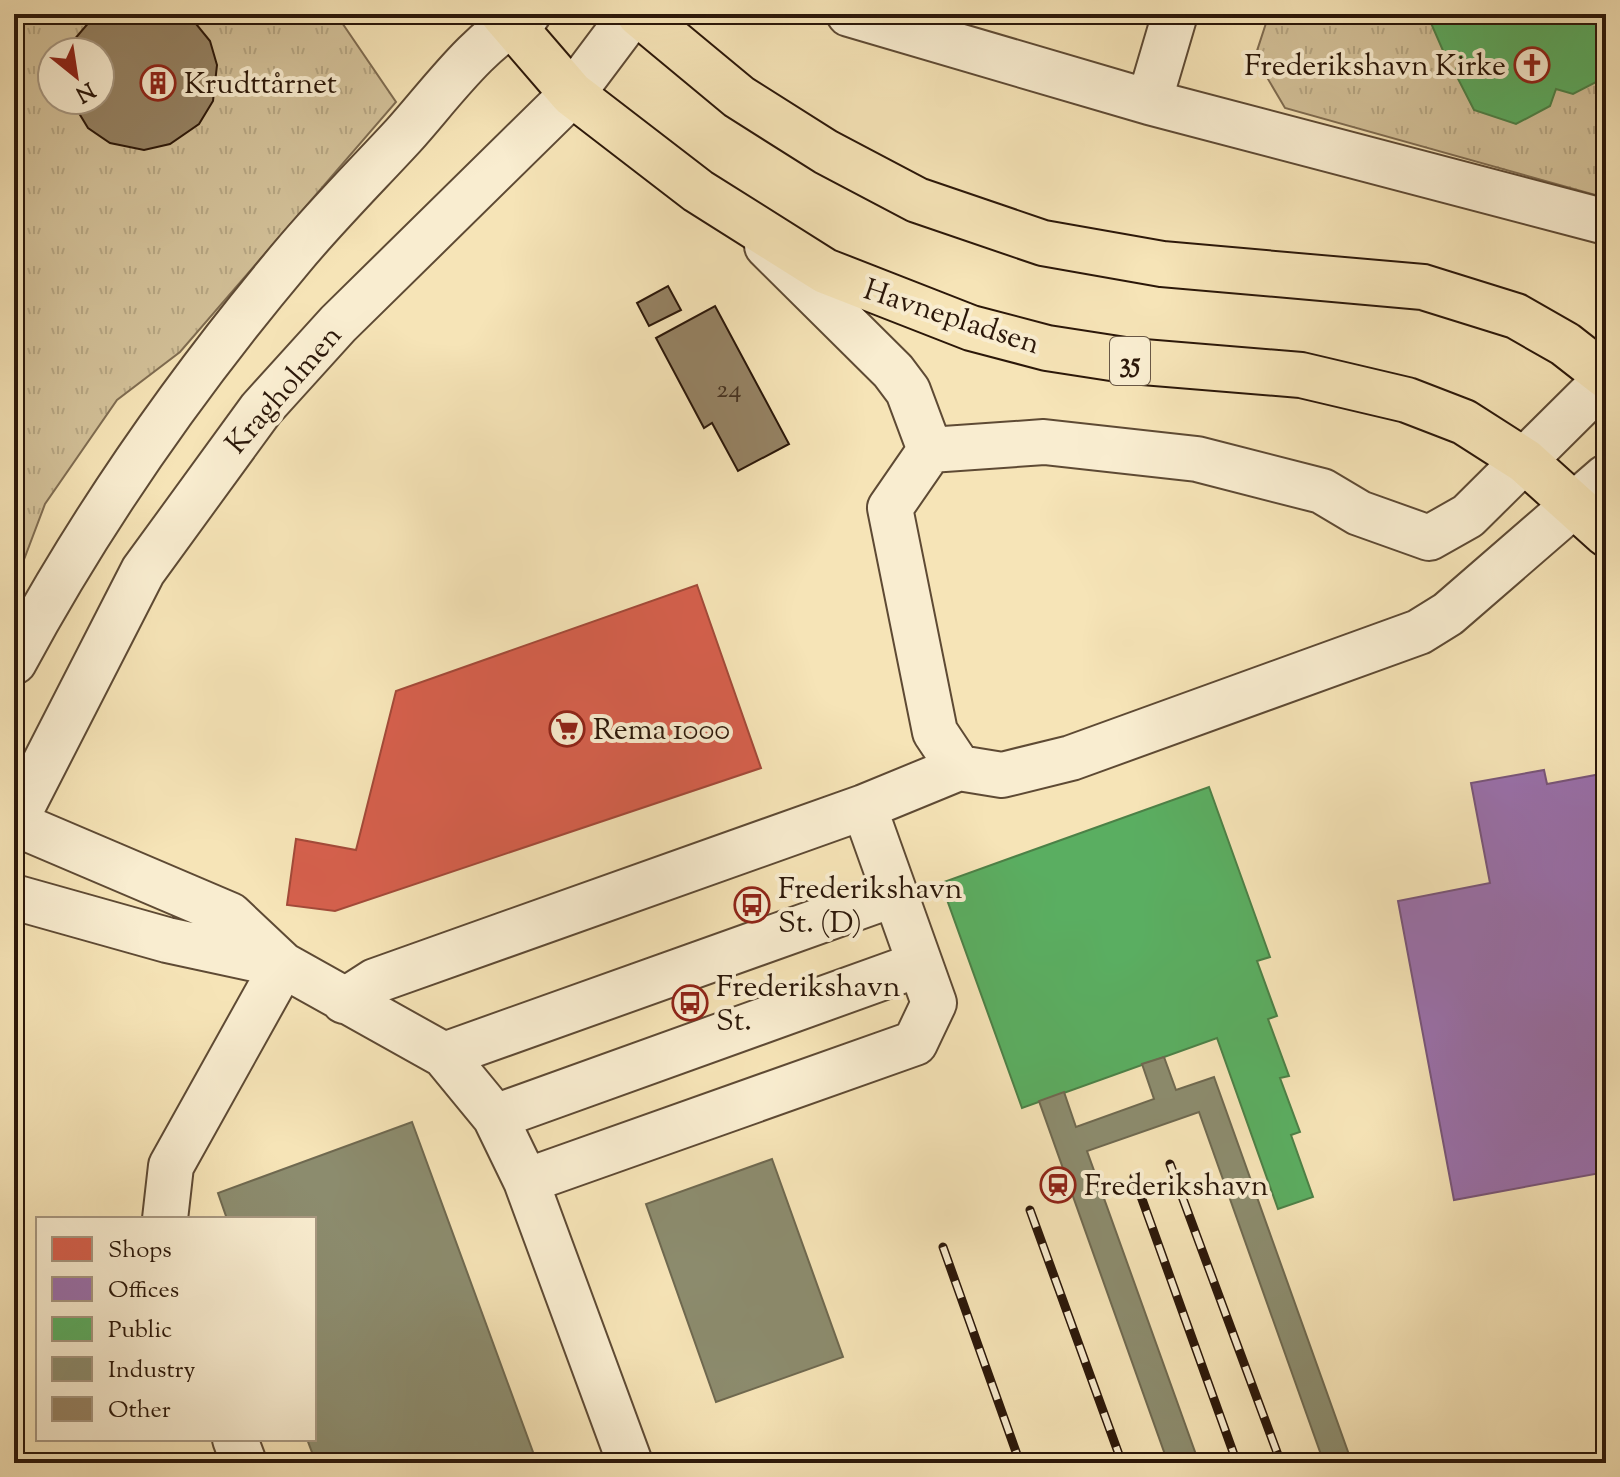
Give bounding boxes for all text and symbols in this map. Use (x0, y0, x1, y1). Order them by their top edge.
north arrow (36, 36, 116, 116)
place label: Frederikshavn Kirke (1244, 46, 1506, 89)
church icon: Frederikshavn Kirke (1513, 46, 1551, 84)
building icon: Krudttårnet (139, 64, 177, 102)
place label: Krudttårnet (184, 64, 337, 107)
text: N (69, 72, 100, 109)
street label: Havnepladsen (858, 270, 1045, 367)
street label: Kragholmen (217, 316, 353, 465)
road number: 35 (1110, 337, 1150, 385)
house number: 24 (716, 372, 742, 409)
supermarket icon: Rema 1000 (548, 710, 586, 748)
place label: Rema 1000 (593, 710, 730, 753)
place label: Frederikshavn St. (D) (778, 869, 963, 946)
bus stop icon: Frederikshavn St. (D) (733, 886, 771, 924)
place label: Frederikshavn St. (716, 967, 901, 1044)
bus stop icon: Frederikshavn St. (671, 984, 709, 1022)
station icon: Frederikshavn (1039, 1166, 1077, 1204)
place label: Frederikshavn (1084, 1166, 1269, 1209)
legend (36, 1217, 316, 1441)
text: Shops (108, 1234, 172, 1268)
text: Offices (108, 1274, 179, 1308)
text: Public (108, 1314, 172, 1348)
text: Industry (108, 1354, 196, 1388)
text: Other (108, 1394, 171, 1428)

